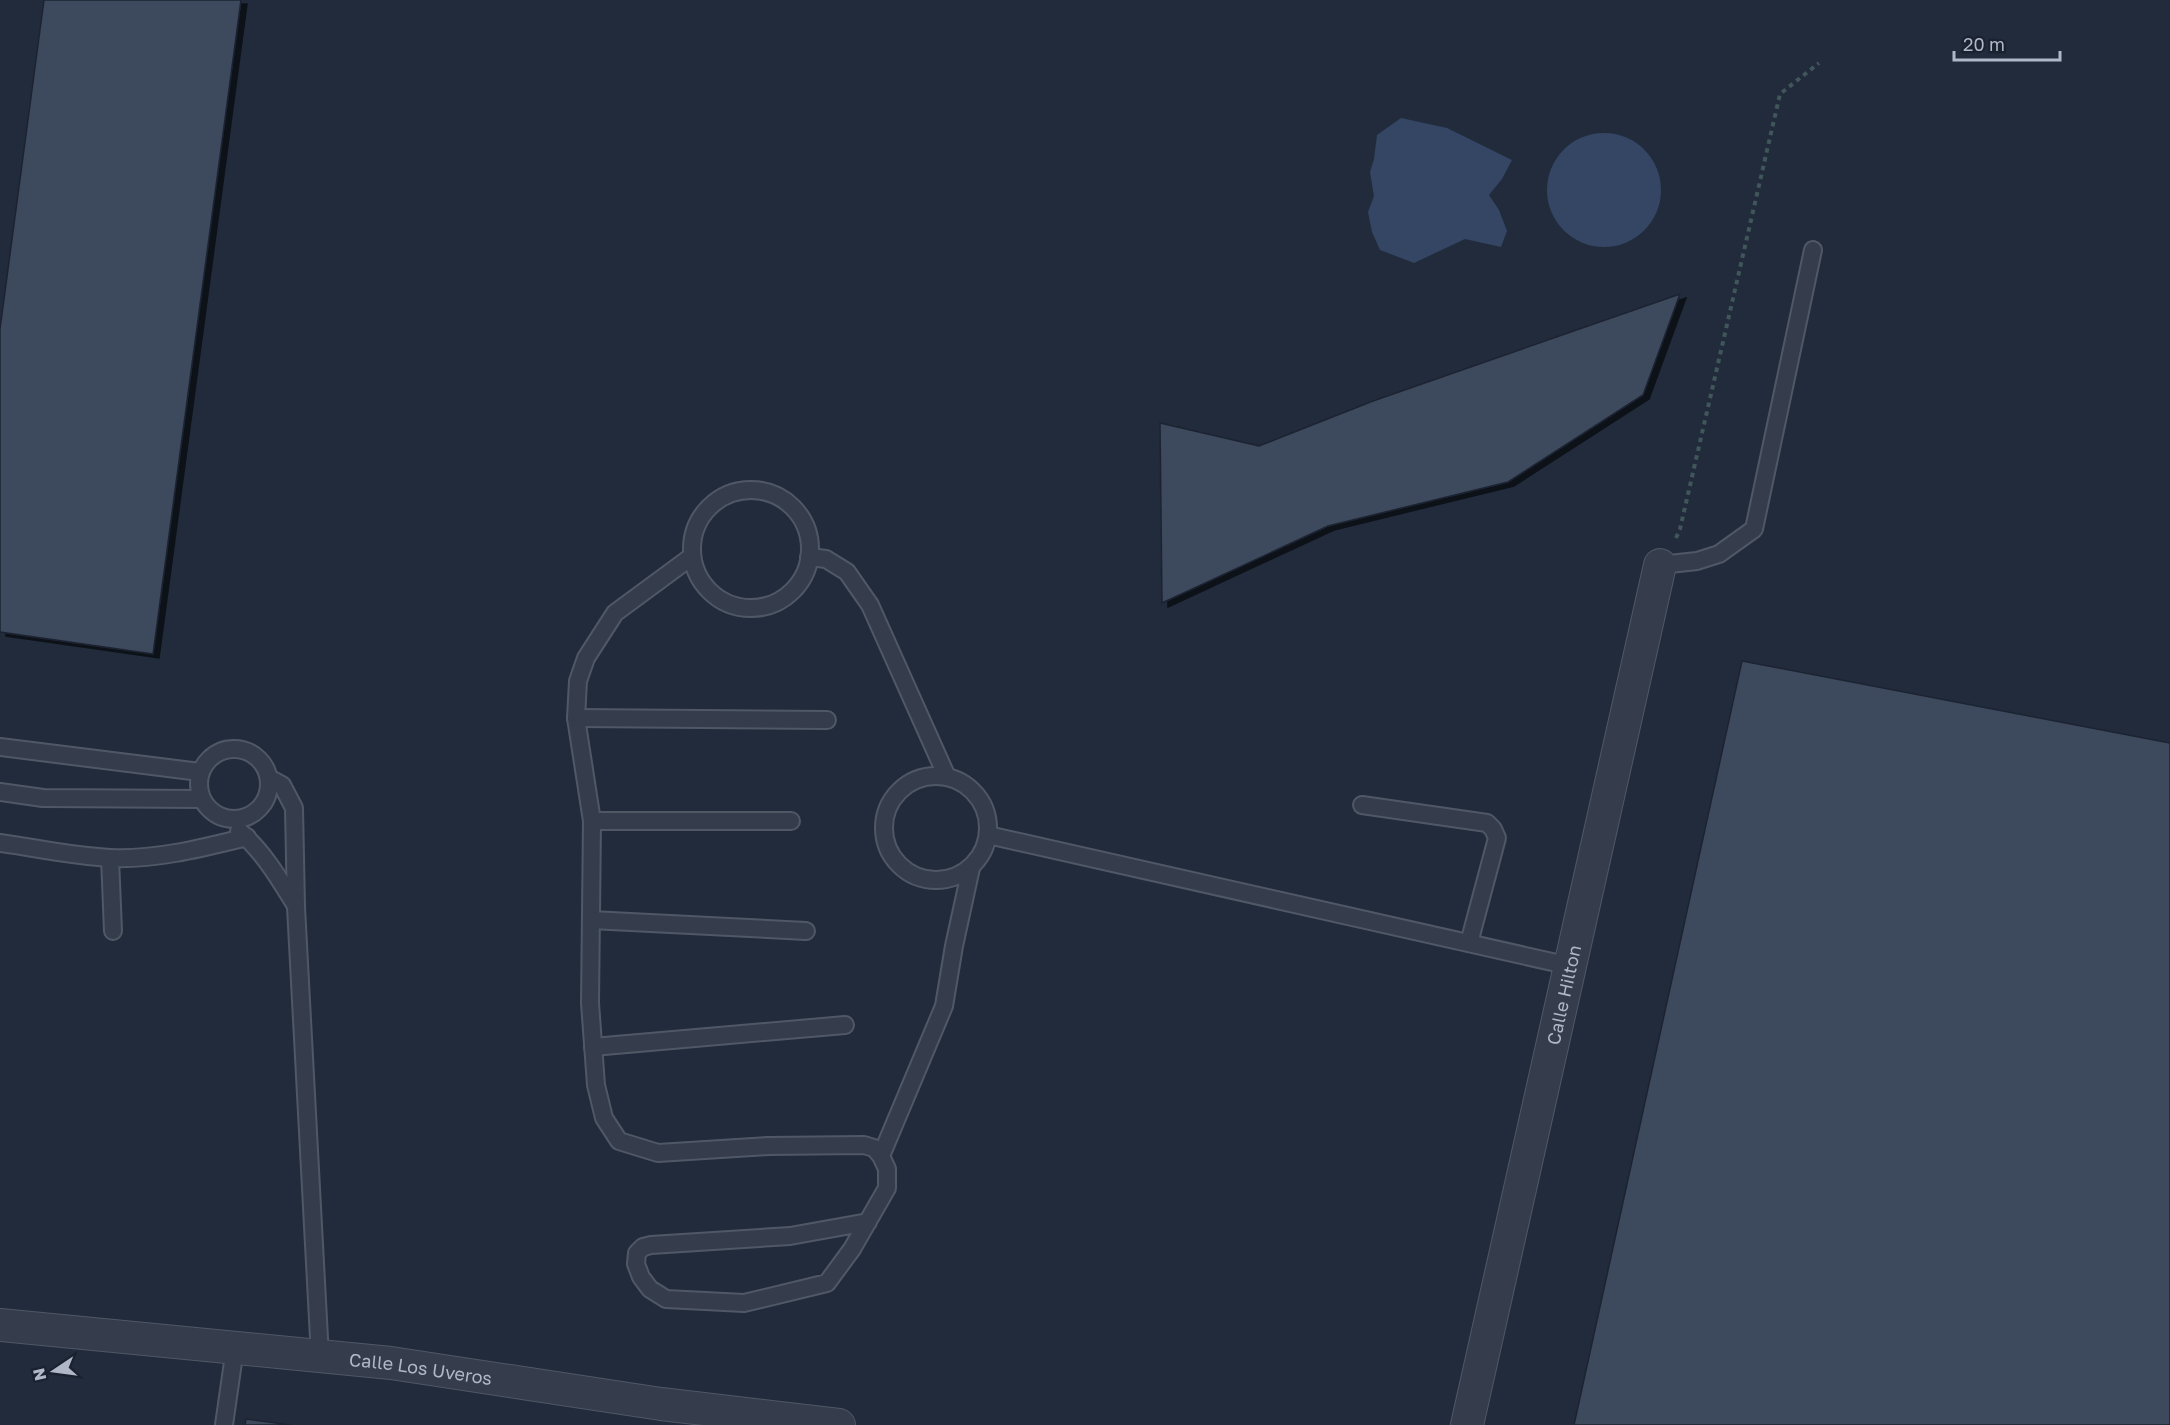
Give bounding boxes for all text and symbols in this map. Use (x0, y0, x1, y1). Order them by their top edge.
scale bar (1954, 24, 2060, 62)
text: 20 m (1963, 33, 2005, 55)
street label: Calle Hilton (1542, 943, 1585, 1047)
north arrow (24, 1341, 84, 1401)
street label: Calle Los Uveros (348, 1348, 494, 1389)
text: N (28, 1366, 50, 1383)

